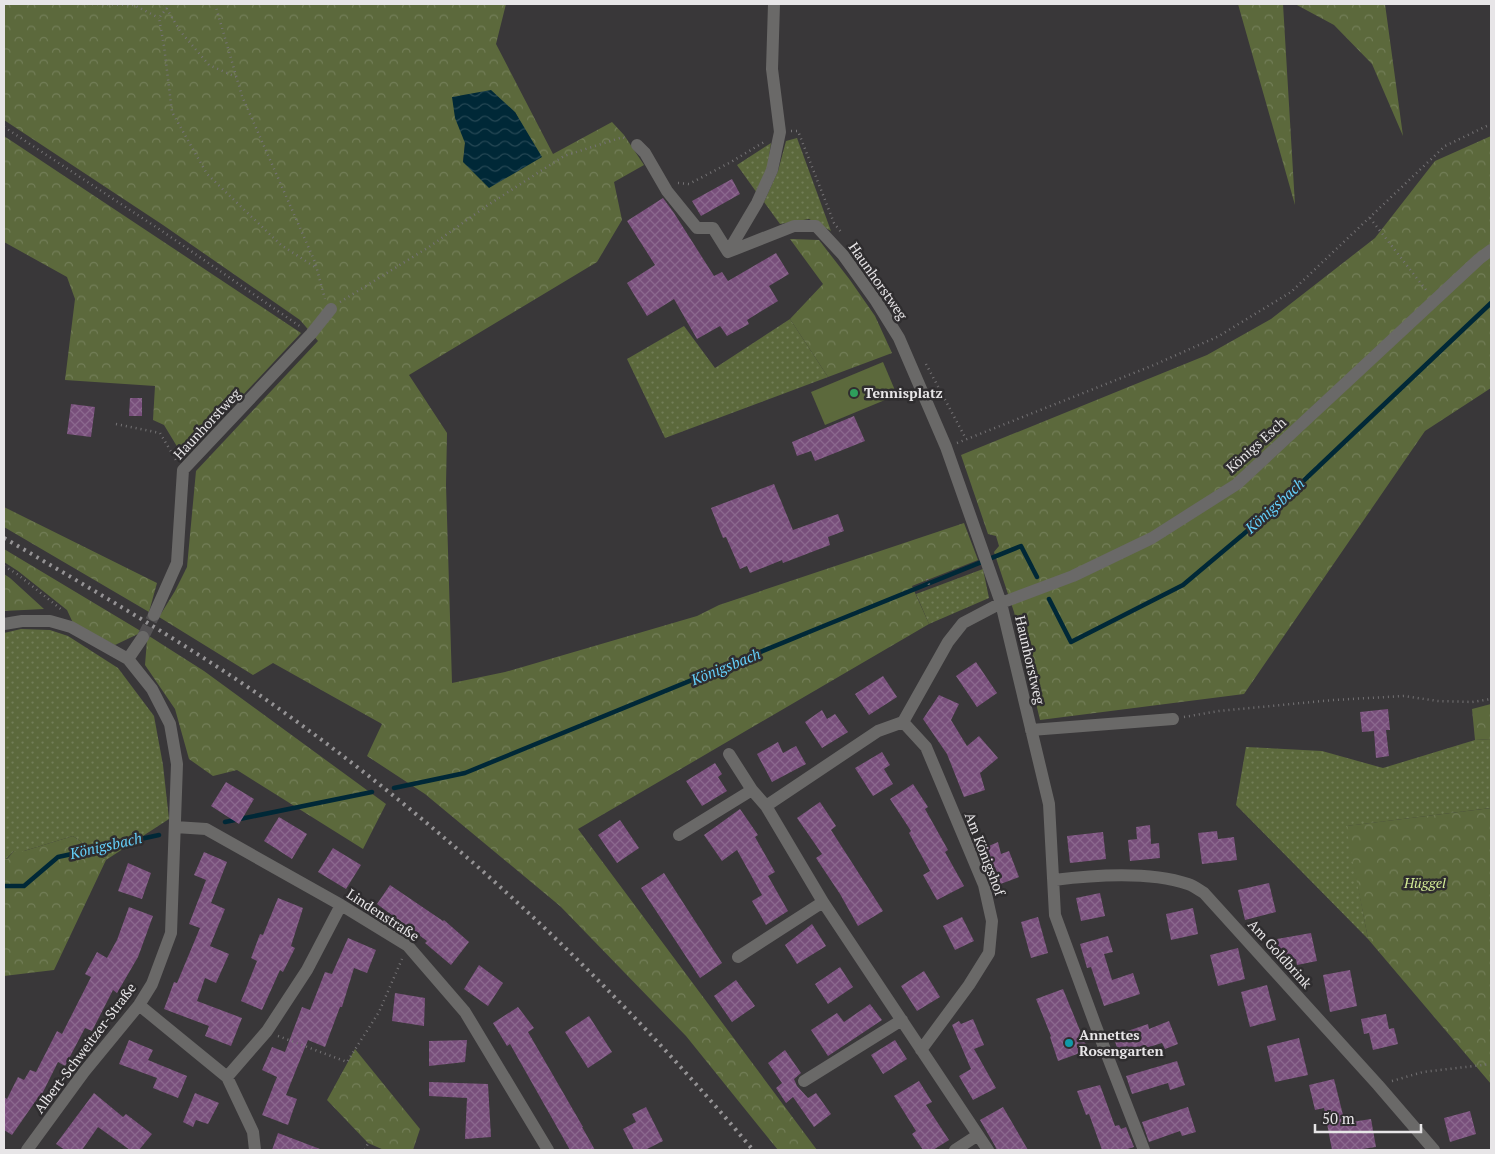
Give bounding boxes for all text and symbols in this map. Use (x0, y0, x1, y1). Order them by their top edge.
street label: Haunhorstweg (845, 238, 913, 324)
place label: Tennisplatz (864, 383, 943, 402)
street label: Haunhorstweg (169, 384, 245, 463)
marker: Tennisplatz (848, 387, 860, 399)
street label: Königs Esch (1222, 413, 1290, 477)
water label: Königsbach (1240, 473, 1308, 538)
street label: Haunhorstweg (1011, 614, 1050, 707)
water label: Königsbach (687, 643, 763, 689)
street label: Am Königshof (961, 809, 1011, 899)
water label: Königsbach (67, 827, 144, 863)
park label: Hüggel (1403, 873, 1446, 892)
street label: Lindenstraße (343, 884, 423, 945)
street label: Am Goldbrink (1244, 915, 1317, 993)
street label: Albert-Schweitzer-Straße (29, 979, 140, 1117)
place label: Annettes Rosengarten (1079, 1025, 1163, 1060)
marker: Annettes Rosengarten (1063, 1037, 1075, 1049)
scale bar (1315, 1102, 1421, 1134)
text: 50 m (1322, 1108, 1355, 1128)

